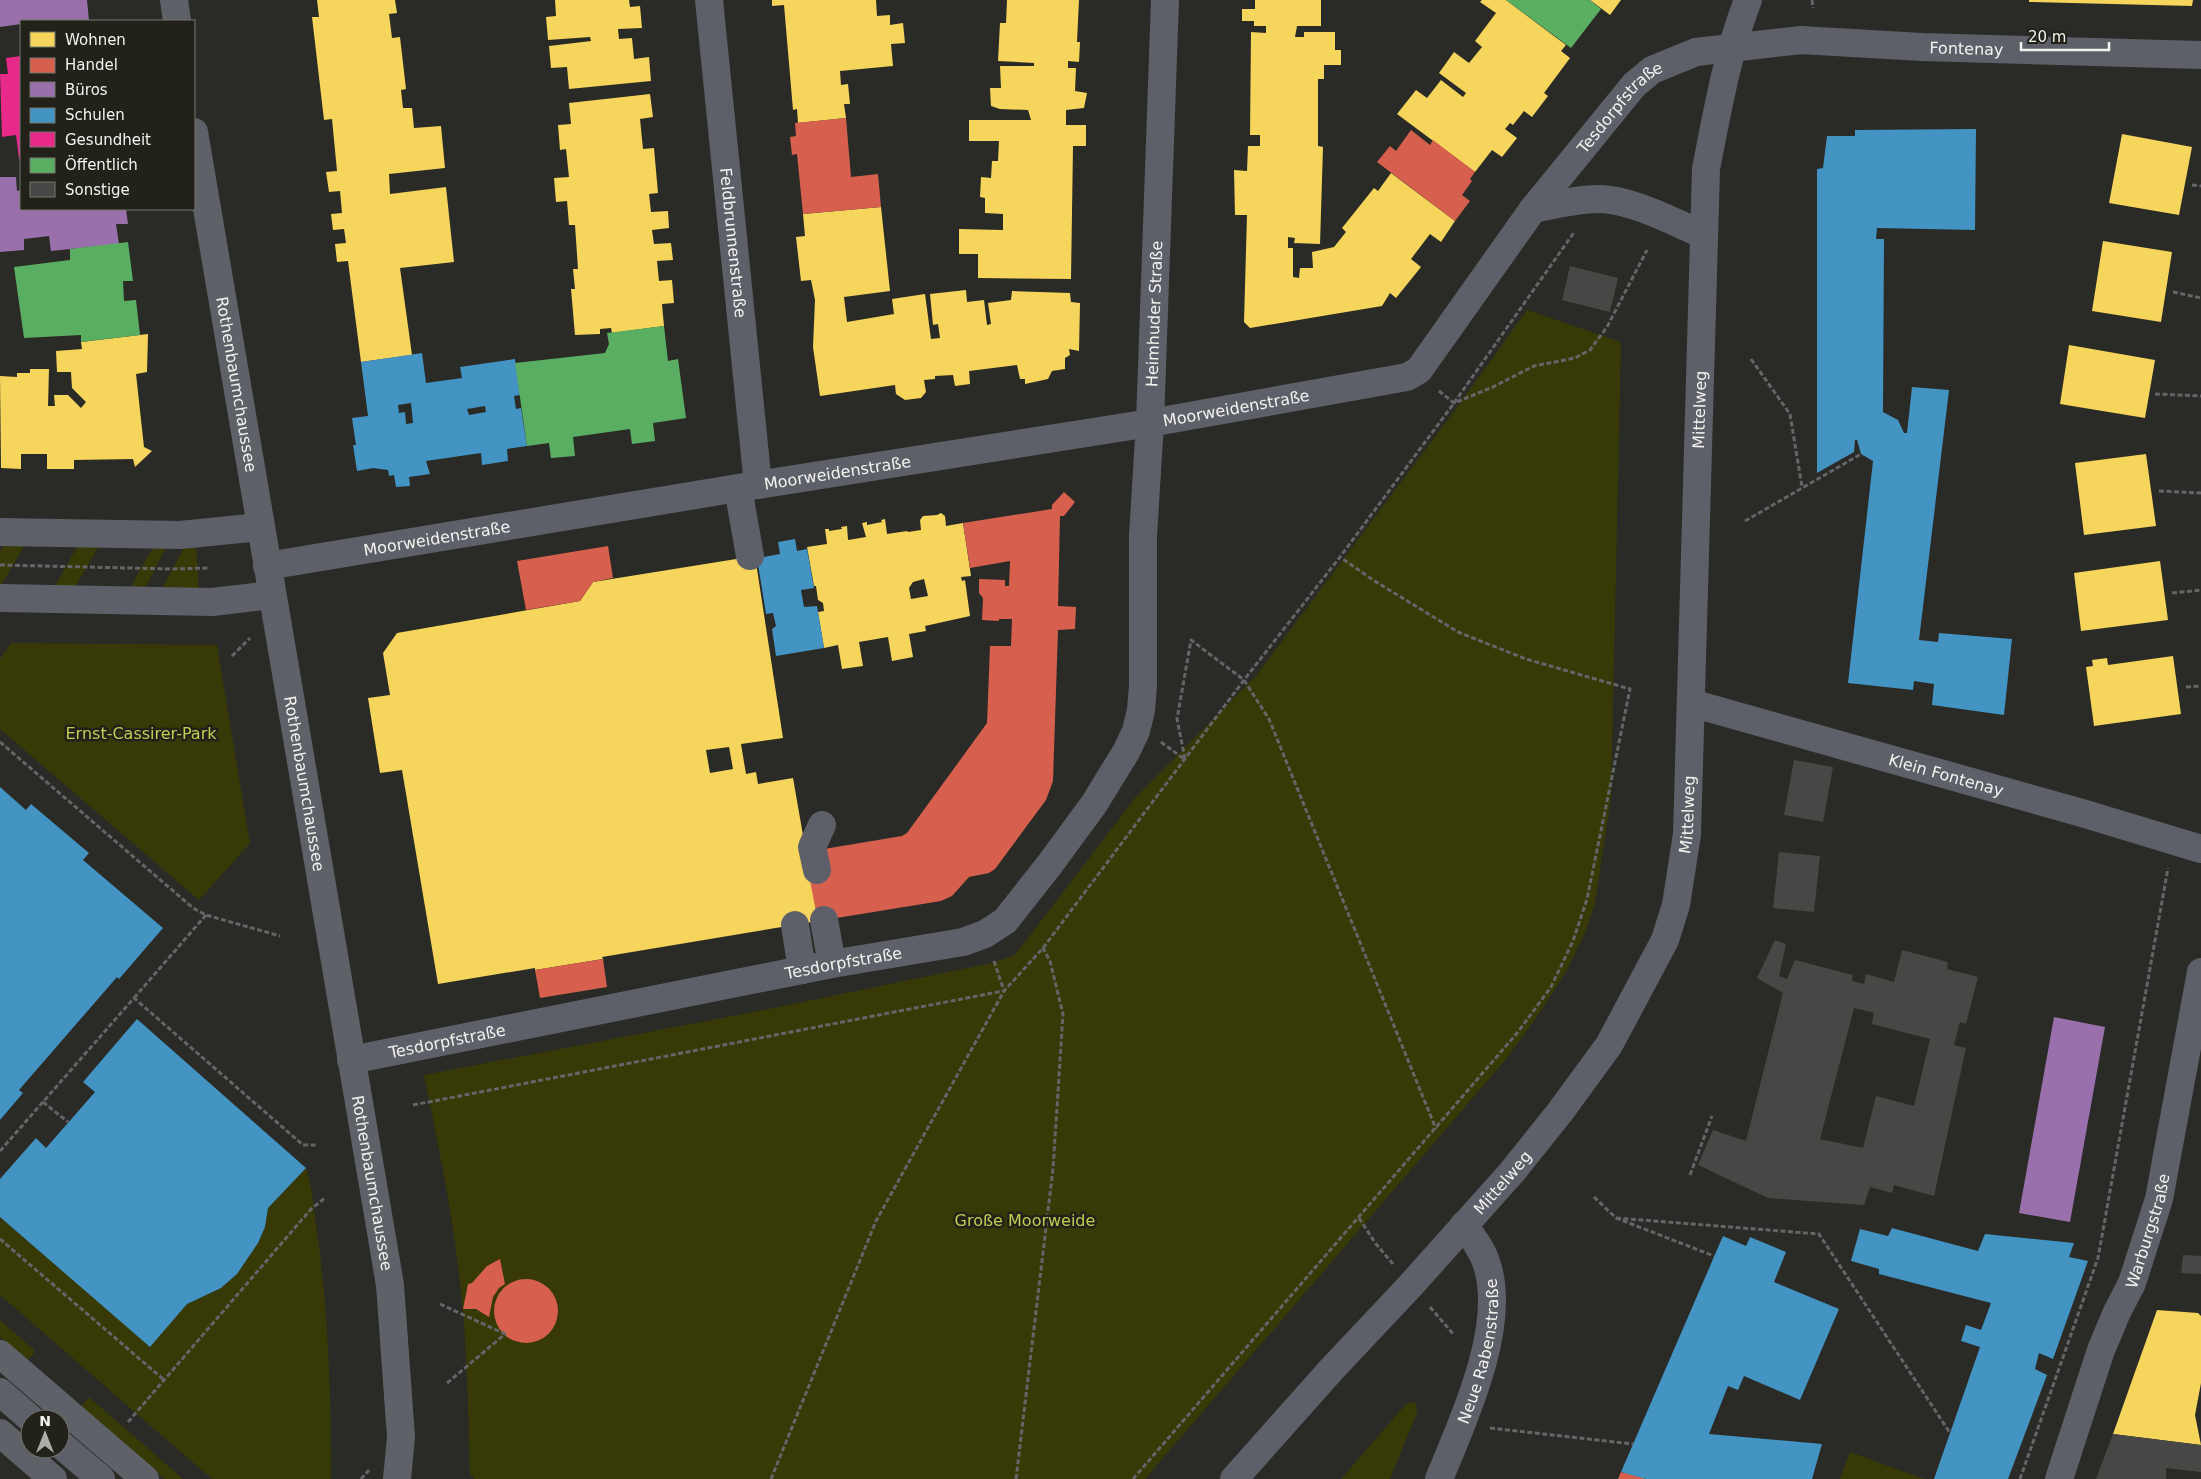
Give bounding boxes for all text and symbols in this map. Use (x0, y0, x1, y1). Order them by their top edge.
legend (20, 20, 195, 210)
scale bar (2021, 20, 2108, 52)
text: 20 m (2028, 28, 2066, 46)
text: Wohnen (65, 31, 126, 49)
street label: Fontenay (1929, 38, 2004, 59)
text: Handel (65, 56, 118, 74)
street label: Tesdorpfstraße (1573, 58, 1665, 158)
text: Büros (65, 81, 108, 99)
text: Schulen (65, 106, 125, 124)
text: Gesundheit (65, 131, 151, 149)
text: Öffentlich (65, 155, 138, 174)
street label: Feldbrunnenstraße (716, 167, 750, 319)
text: Sonstige (65, 181, 130, 199)
street label: Heimhuder Straße (1142, 240, 1166, 388)
street label: Rothenbaumchaussee (212, 295, 261, 474)
street label: Mittelweg (1689, 370, 1710, 449)
street label: Moorweidenstraße (1161, 386, 1311, 431)
street label: Moorweidenstraße (763, 452, 912, 494)
street label: Moorweidenstraße (362, 517, 512, 560)
street label: Rothenbaumchaussee (280, 695, 329, 873)
park label: Ernst-Cassirer-Park (66, 724, 217, 743)
street label: Klein Fontenay (1886, 750, 2006, 800)
street label: Mittelweg (1675, 775, 1699, 855)
street label: Tesdorpfstraße (782, 943, 903, 983)
street label: Tesdorpfstraße (386, 1020, 507, 1062)
street label: Rothenbaumchaussee (348, 1094, 396, 1272)
street label: Mittelweg (1470, 1147, 1535, 1218)
street label: Warburgstraße (2122, 1172, 2174, 1291)
park label: Große Moorweide (955, 1211, 1095, 1230)
street label: Neue Rabenstraße (1454, 1277, 1502, 1427)
north arrow (20, 1409, 70, 1459)
text: N (39, 1413, 51, 1429)

